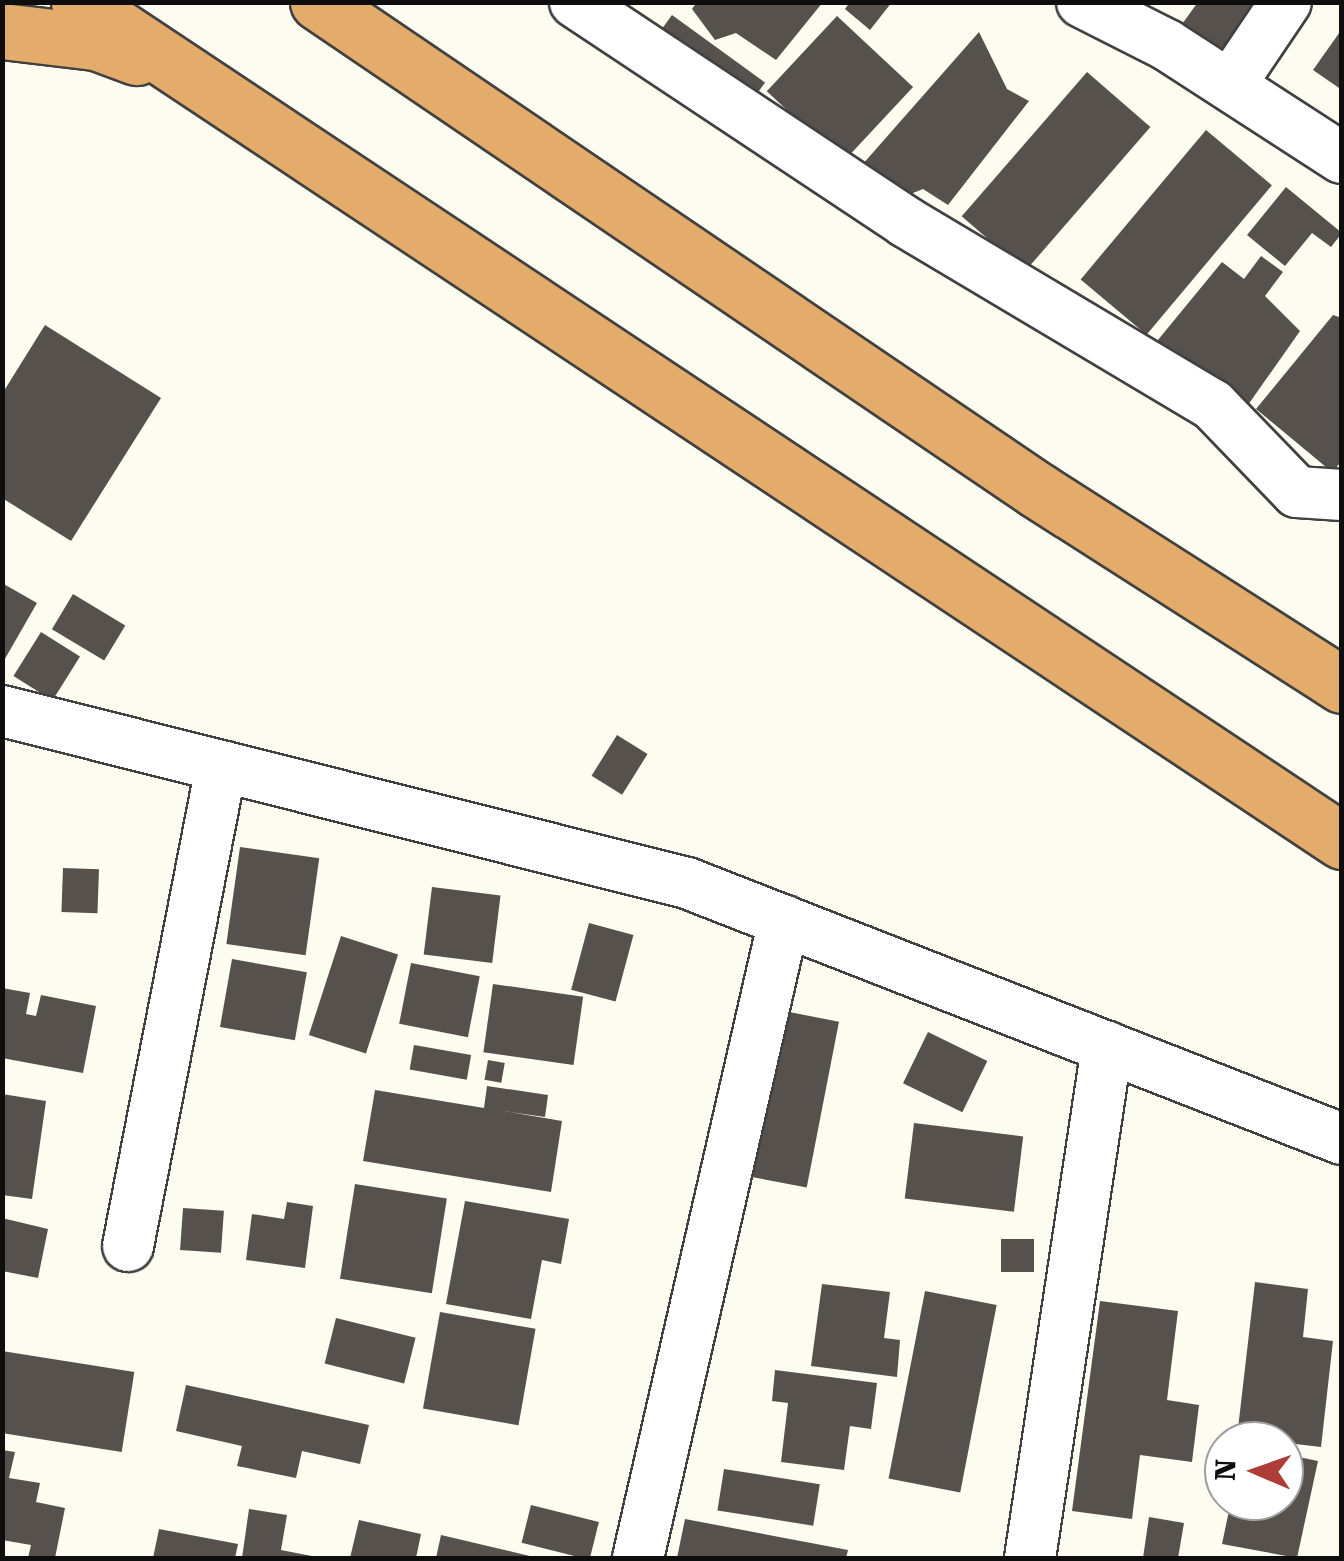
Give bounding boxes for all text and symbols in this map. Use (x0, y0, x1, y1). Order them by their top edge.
north arrow (1204, 1421, 1304, 1521)
text: N (1209, 1459, 1242, 1481)

